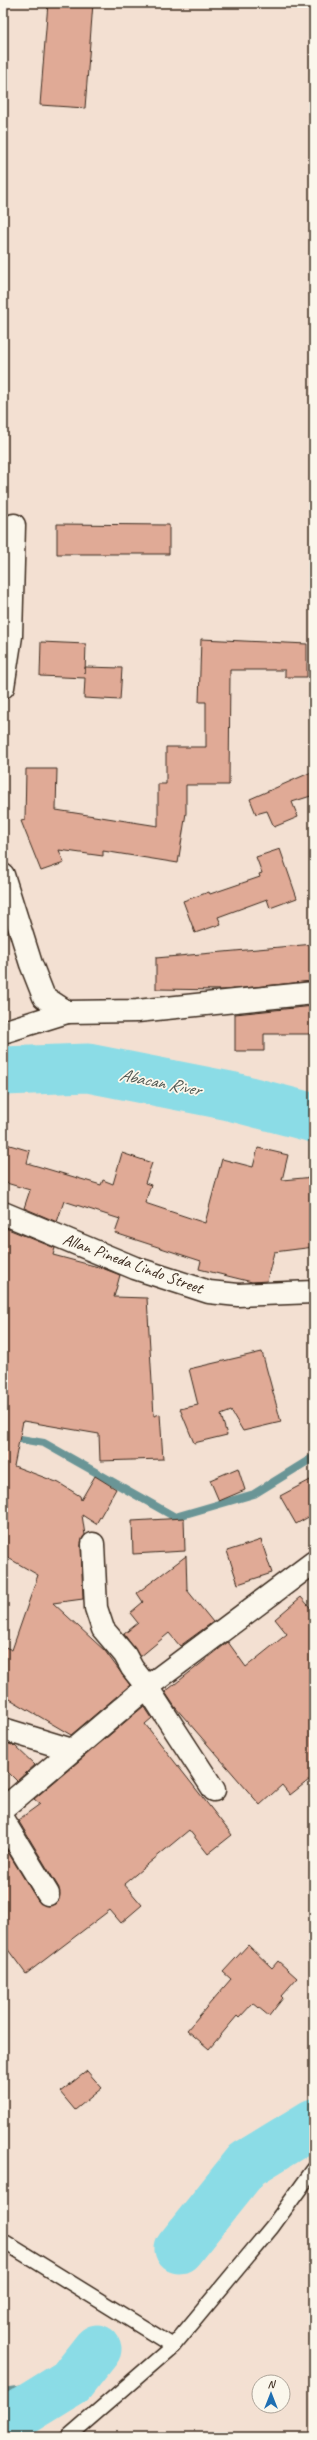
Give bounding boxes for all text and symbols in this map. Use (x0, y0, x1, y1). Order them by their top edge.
water label: Abacan River (118, 1063, 205, 1101)
street label: Allan Pineda Lindo Street (60, 1228, 208, 1299)
north arrow (251, 2374, 291, 2414)
text: N (268, 2377, 277, 2391)

